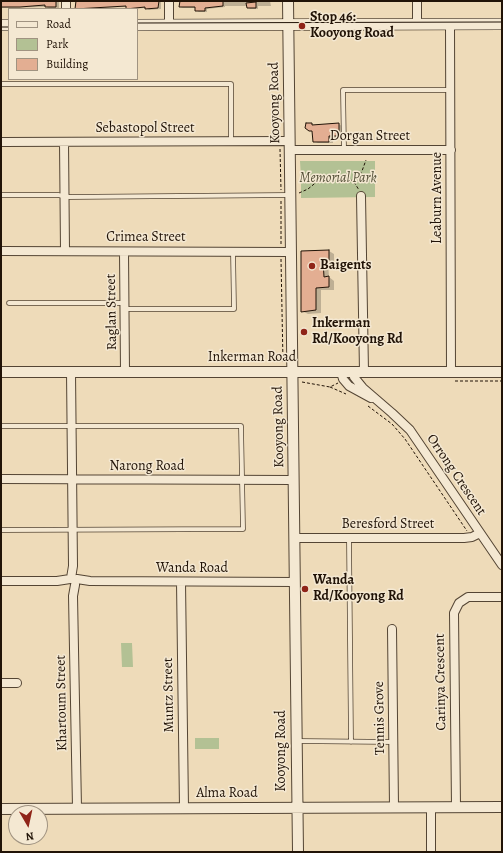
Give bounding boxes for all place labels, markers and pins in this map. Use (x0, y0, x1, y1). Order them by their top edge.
place label: Stop 46: Kooyong Road (310, 10, 394, 42)
marker: Stop 46: Kooyong Road (297, 21, 307, 31)
place label: Baigents (320, 258, 371, 274)
marker: Baigents (307, 261, 317, 271)
place label: Inkerman Rd/Kooyong Rd (312, 316, 403, 348)
marker: Inkerman Rd/Kooyong Rd (299, 327, 309, 337)
place label: Wanda Rd/Kooyong Rd (313, 573, 404, 606)
marker: Wanda Rd/Kooyong Rd (300, 584, 310, 594)

